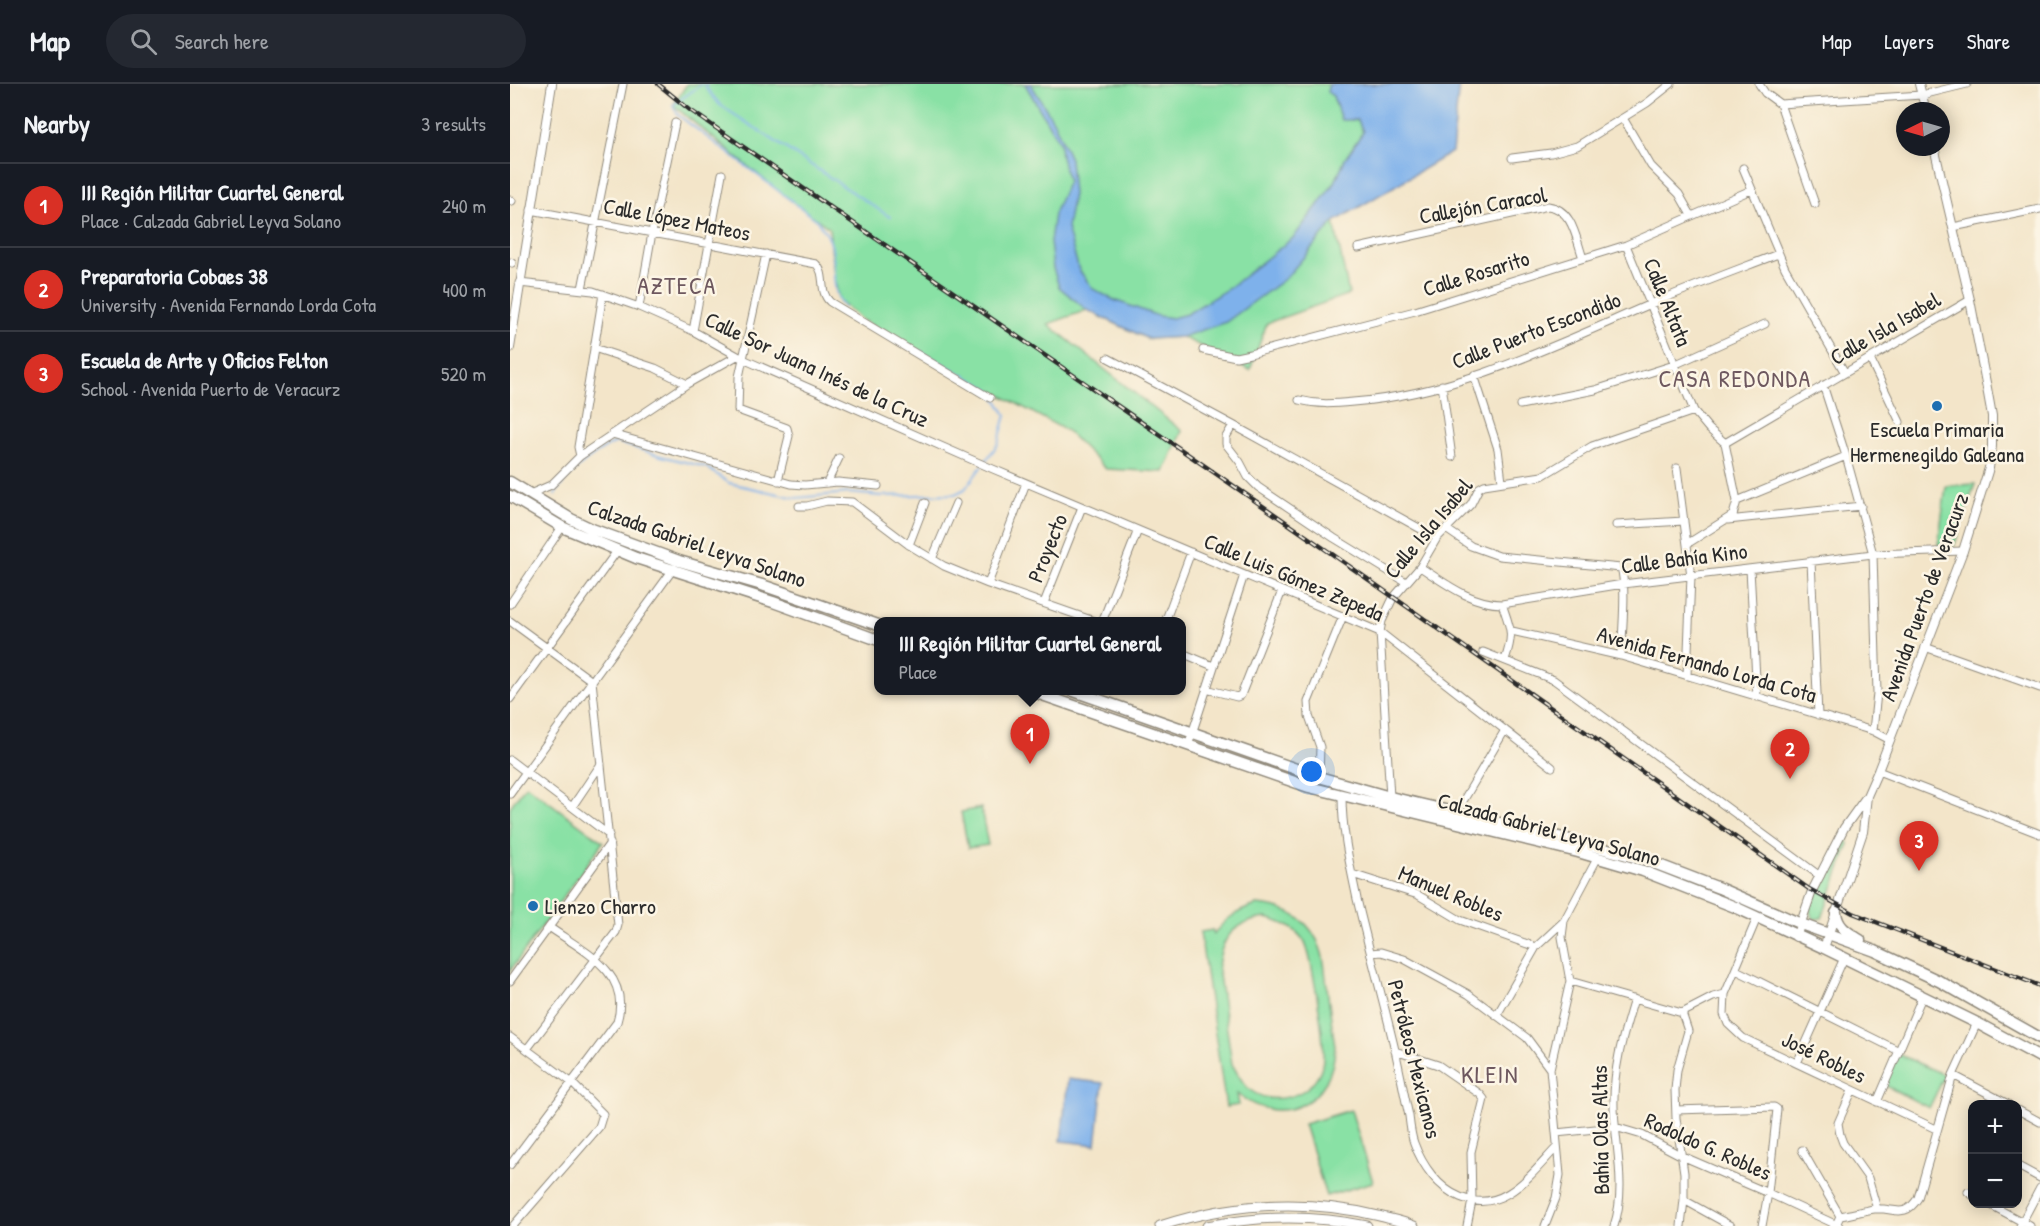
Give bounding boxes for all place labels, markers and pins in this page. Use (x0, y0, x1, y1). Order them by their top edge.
marker: Escuela Primaria Hermenegildo Galeana (1930, 399, 1944, 413)
place label: Escuela Primaria Hermenegildo Galeana (1850, 414, 2024, 469)
pin: 1 (1010, 714, 1050, 764)
pin: 2 (1770, 730, 1810, 779)
pin: 3 (1900, 822, 1938, 871)
place label: Lienzo Charro (545, 891, 656, 921)
marker: Lienzo Charro (526, 899, 540, 913)

